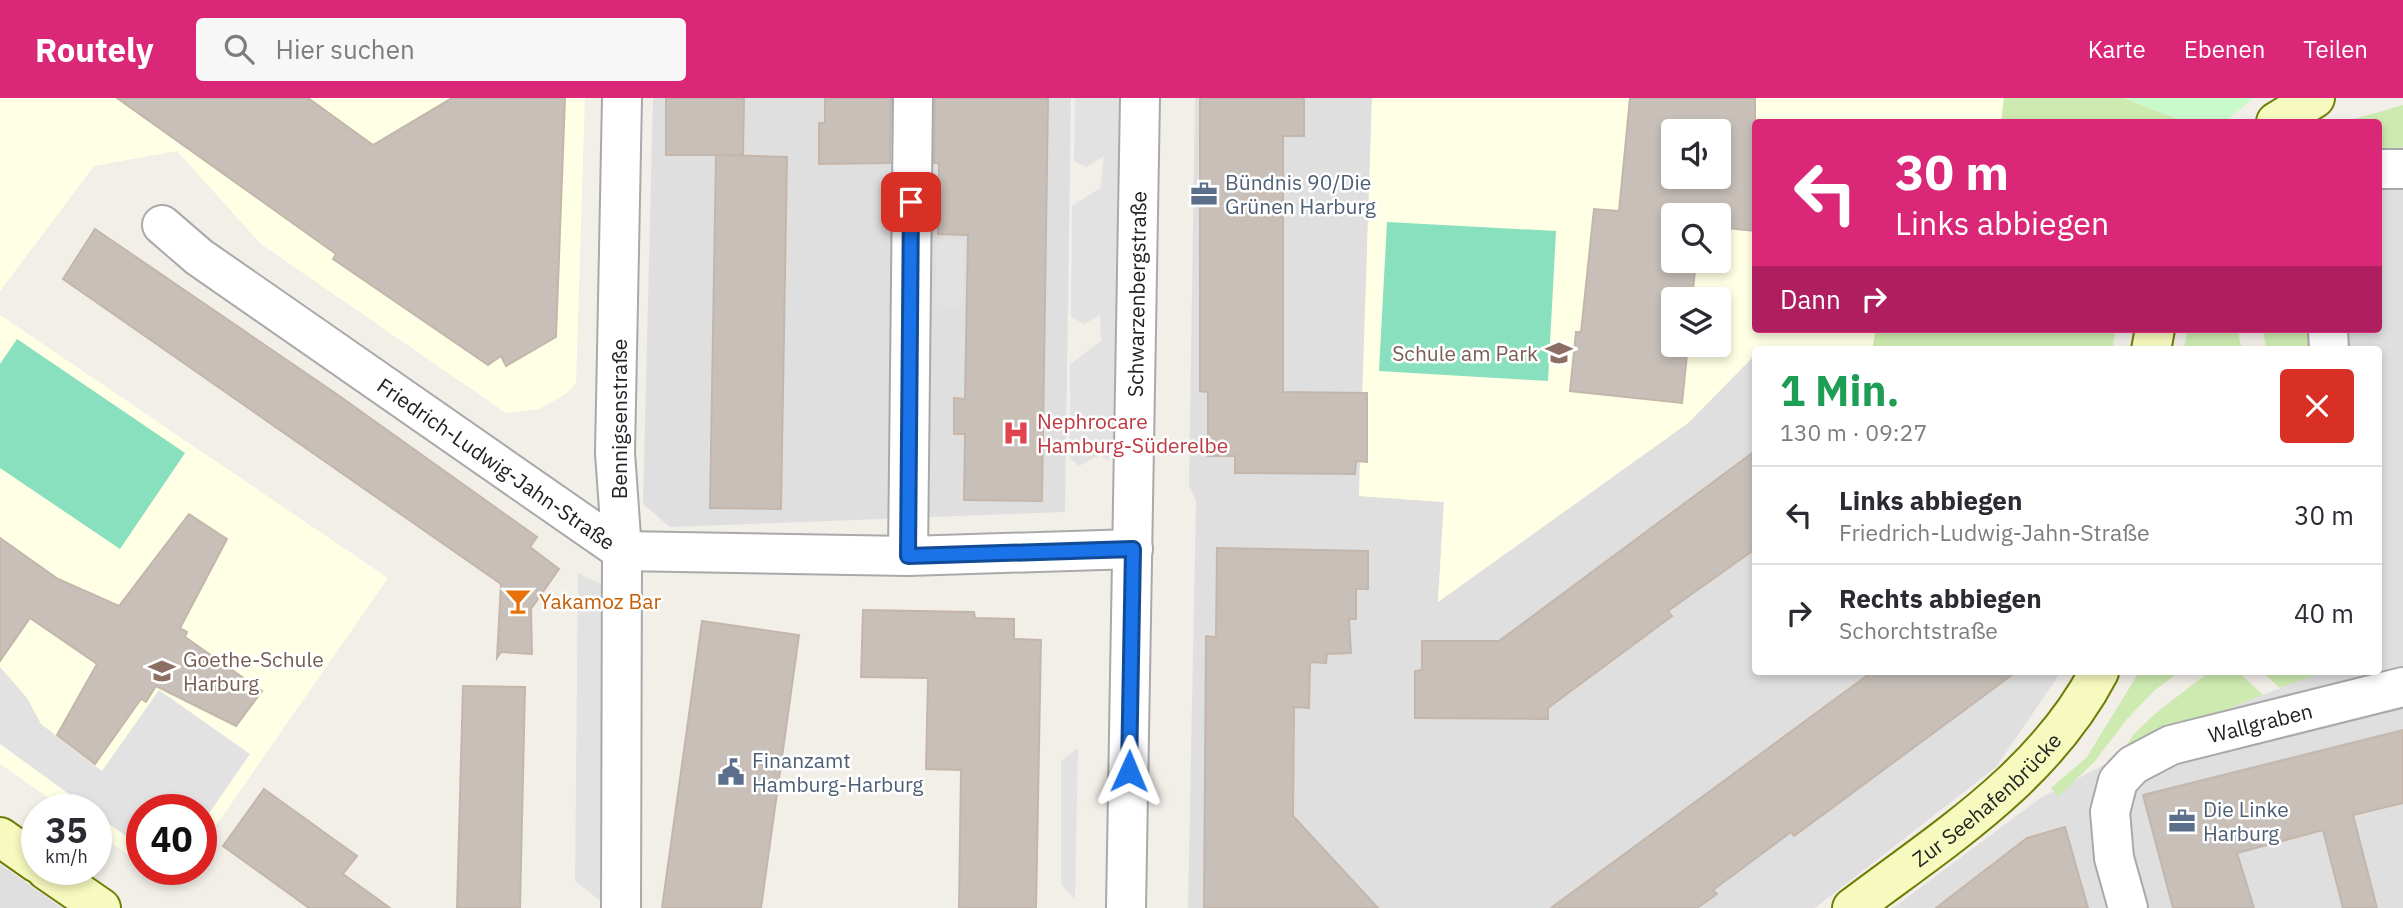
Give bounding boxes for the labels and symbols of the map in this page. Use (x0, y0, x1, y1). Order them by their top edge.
place label: Bündnis 90/Die Grünen Harburg (1225, 168, 1376, 220)
pin (881, 172, 941, 232)
office icon: Bündnis 90/Die Grünen Harburg (1189, 179, 1219, 209)
street label: Schwarzenbergstraße (1121, 191, 1152, 397)
school or university icon: Schule am Park (1544, 338, 1574, 368)
street label: Bennigsenstraße (605, 339, 633, 499)
place label: Schule am Park (1392, 339, 1538, 367)
street label: Friedrich-Ludwig-Jahn-Straße (372, 371, 621, 556)
place label: Nephrocare Hamburg-Süderelbe (1037, 407, 1228, 459)
hospital icon: Nephrocare Hamburg-Süderelbe (1001, 418, 1031, 448)
bar icon: Yakamoz Bar (503, 586, 533, 616)
place label: Yakamoz Bar (539, 587, 661, 615)
place label: Goethe-Schule Harburg (183, 645, 324, 697)
school or university icon: Goethe-Schule Harburg (147, 656, 177, 686)
street label: Wallgraben (2205, 696, 2315, 749)
street label: Zur Seehafenbrücke (1906, 727, 2067, 873)
position arrow (1092, 734, 1166, 808)
place label: Finanzamt Hamburg-Harburg (752, 746, 923, 798)
public building icon: Finanzamt Hamburg-Harburg (716, 757, 746, 787)
speed limit sign: 40 (126, 794, 217, 885)
place label: Die Linke Harburg (2203, 795, 2289, 847)
office icon: Die Linke Harburg (2167, 806, 2197, 836)

